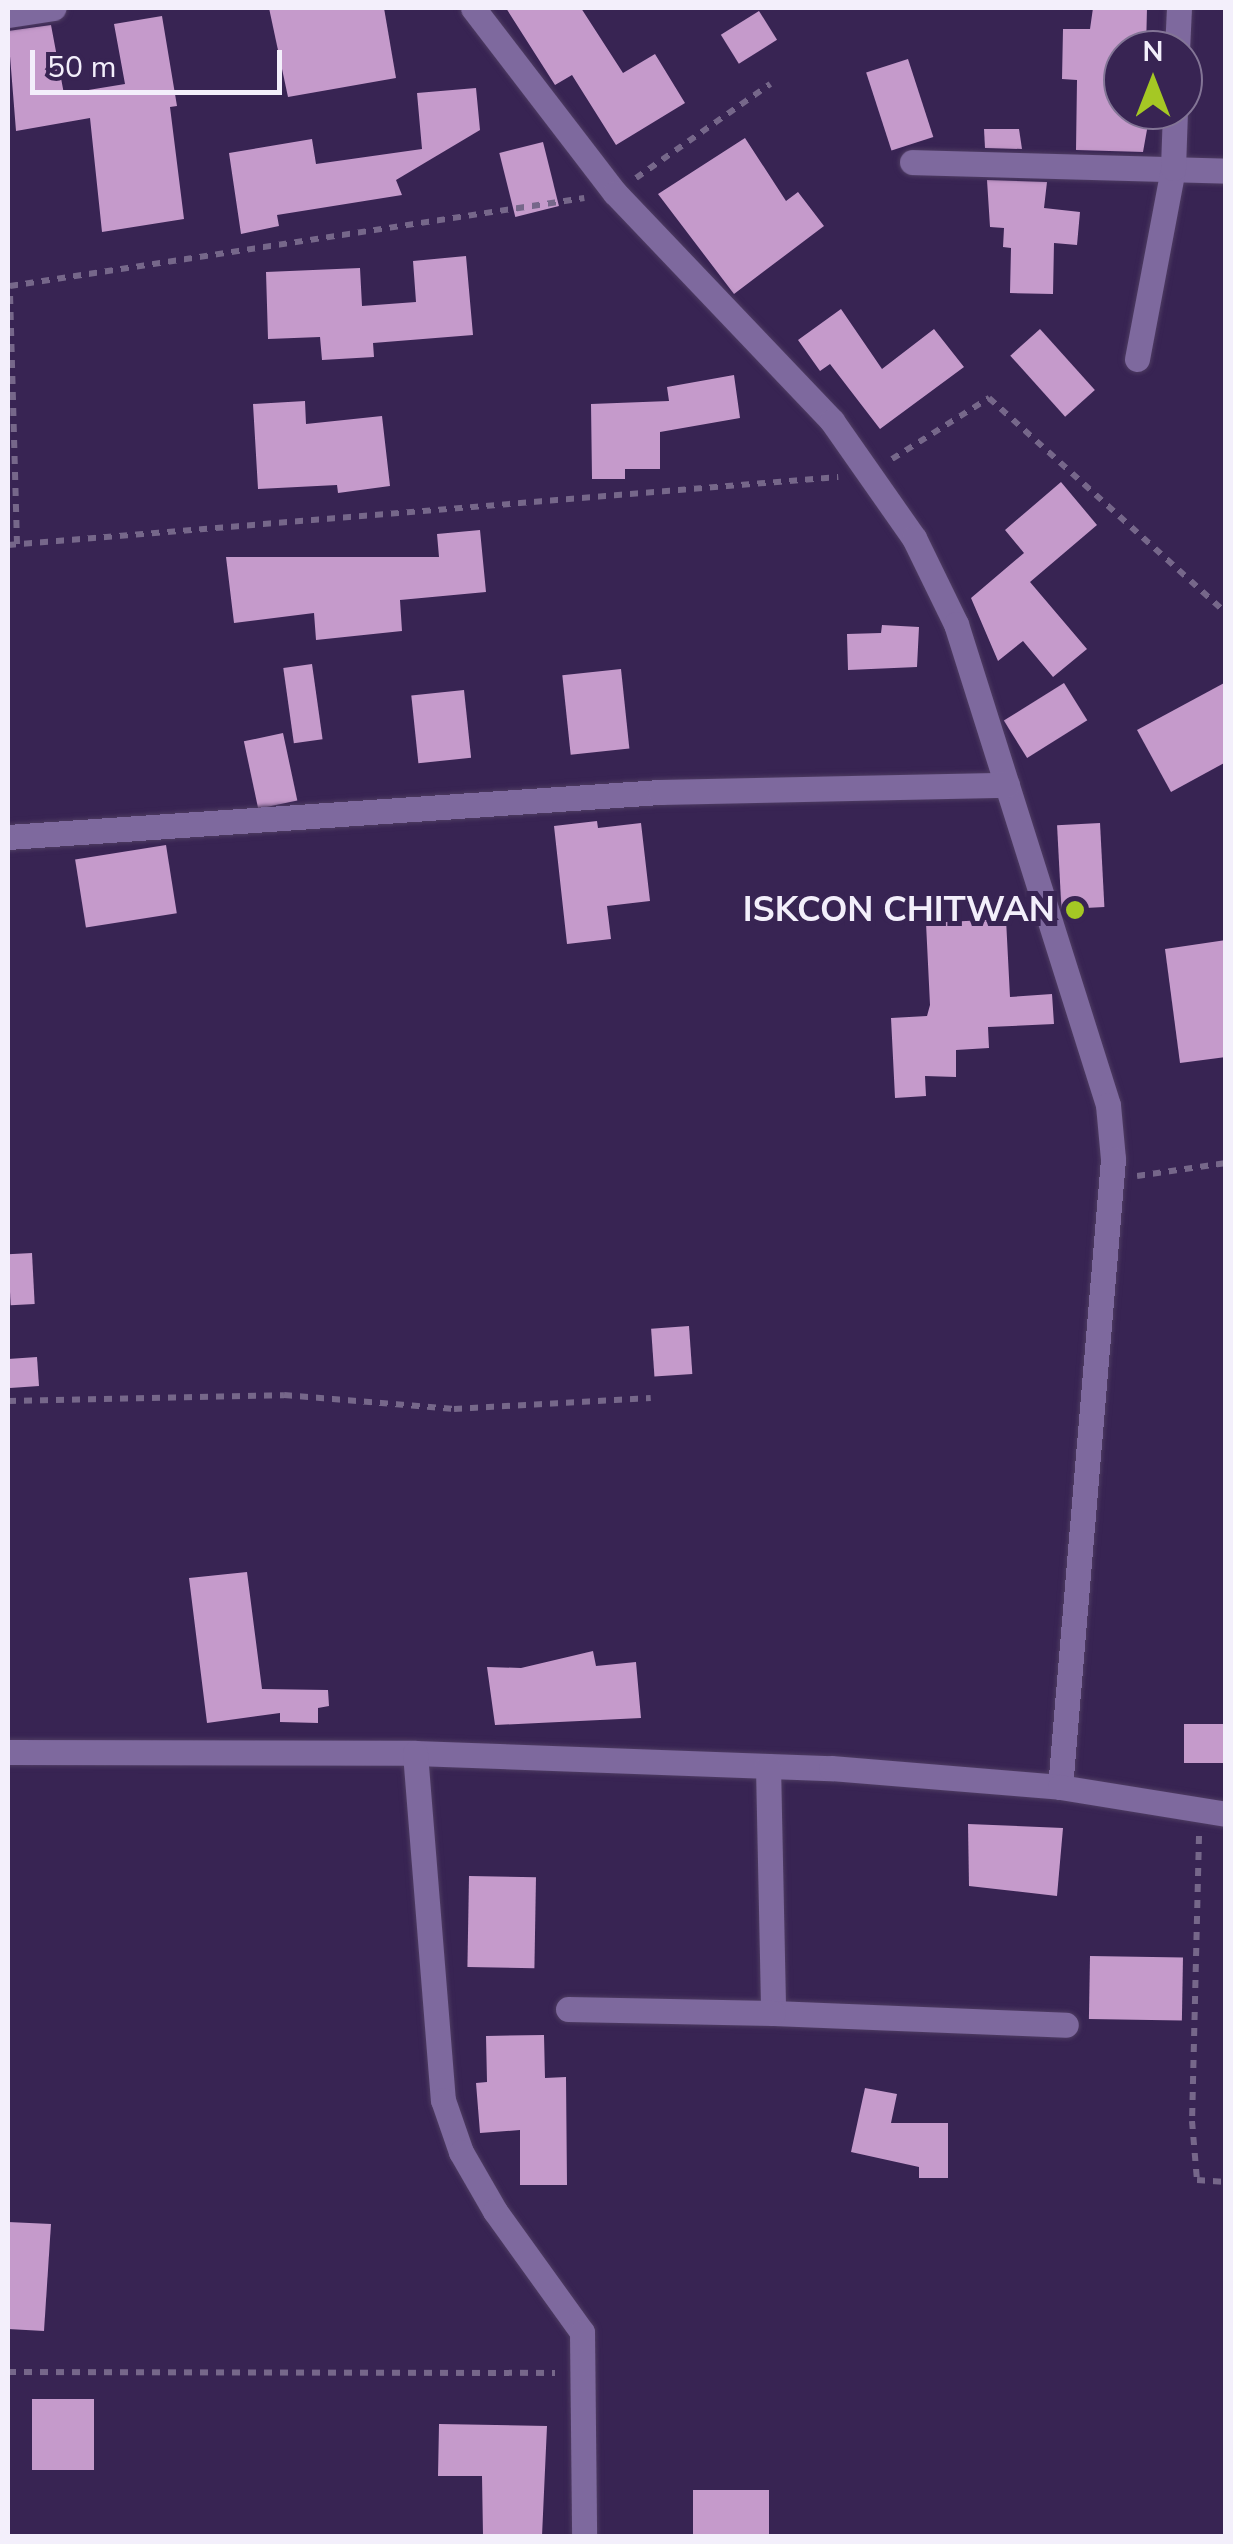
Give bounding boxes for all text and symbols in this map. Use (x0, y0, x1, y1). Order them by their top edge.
scale bar (35, 30, 288, 92)
north arrow (1103, 30, 1203, 130)
text: N (1143, 33, 1163, 71)
text: 50 m (47, 47, 116, 88)
place label: ISKCON CHITWAN (743, 889, 1055, 931)
marker: ISKCON CHITWAN (1064, 899, 1086, 921)

